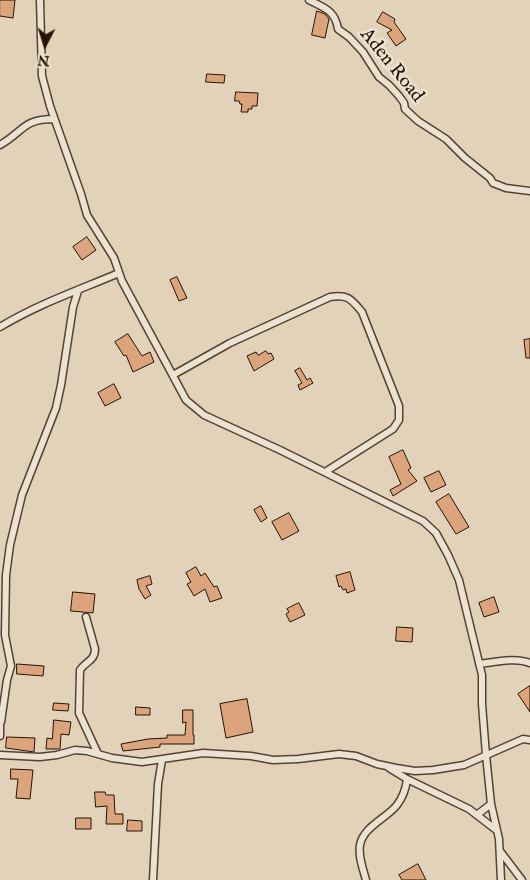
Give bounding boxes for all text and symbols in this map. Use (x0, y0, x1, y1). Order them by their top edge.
north arrow (20, 20, 70, 70)
street label: Aden Road (354, 24, 428, 108)
text: N (37, 50, 51, 69)

